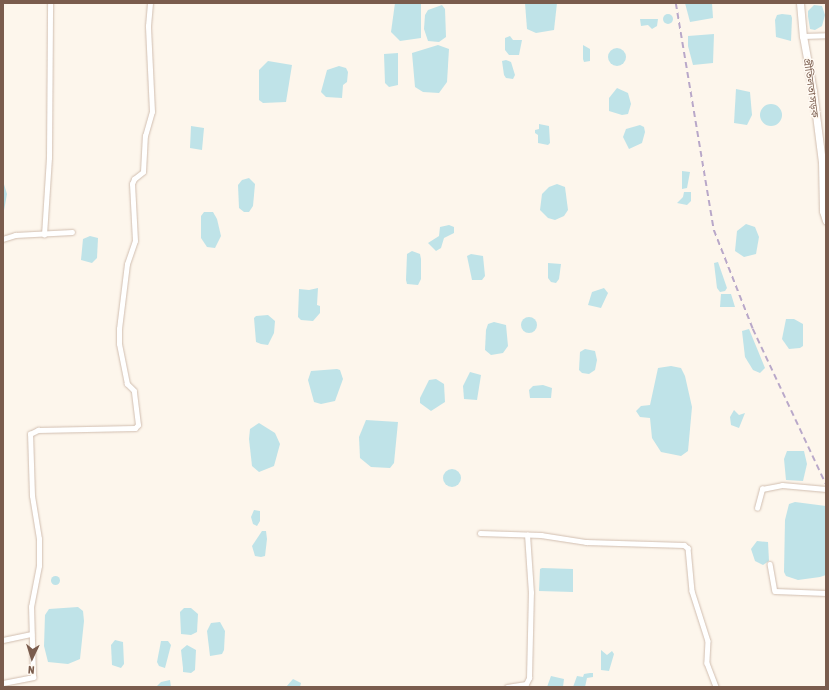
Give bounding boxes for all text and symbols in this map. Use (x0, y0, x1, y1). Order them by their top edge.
street label: প্রীতিলতা সড়ক (801, 58, 821, 118)
north arrow (12, 638, 52, 678)
text: N (28, 664, 35, 676)

